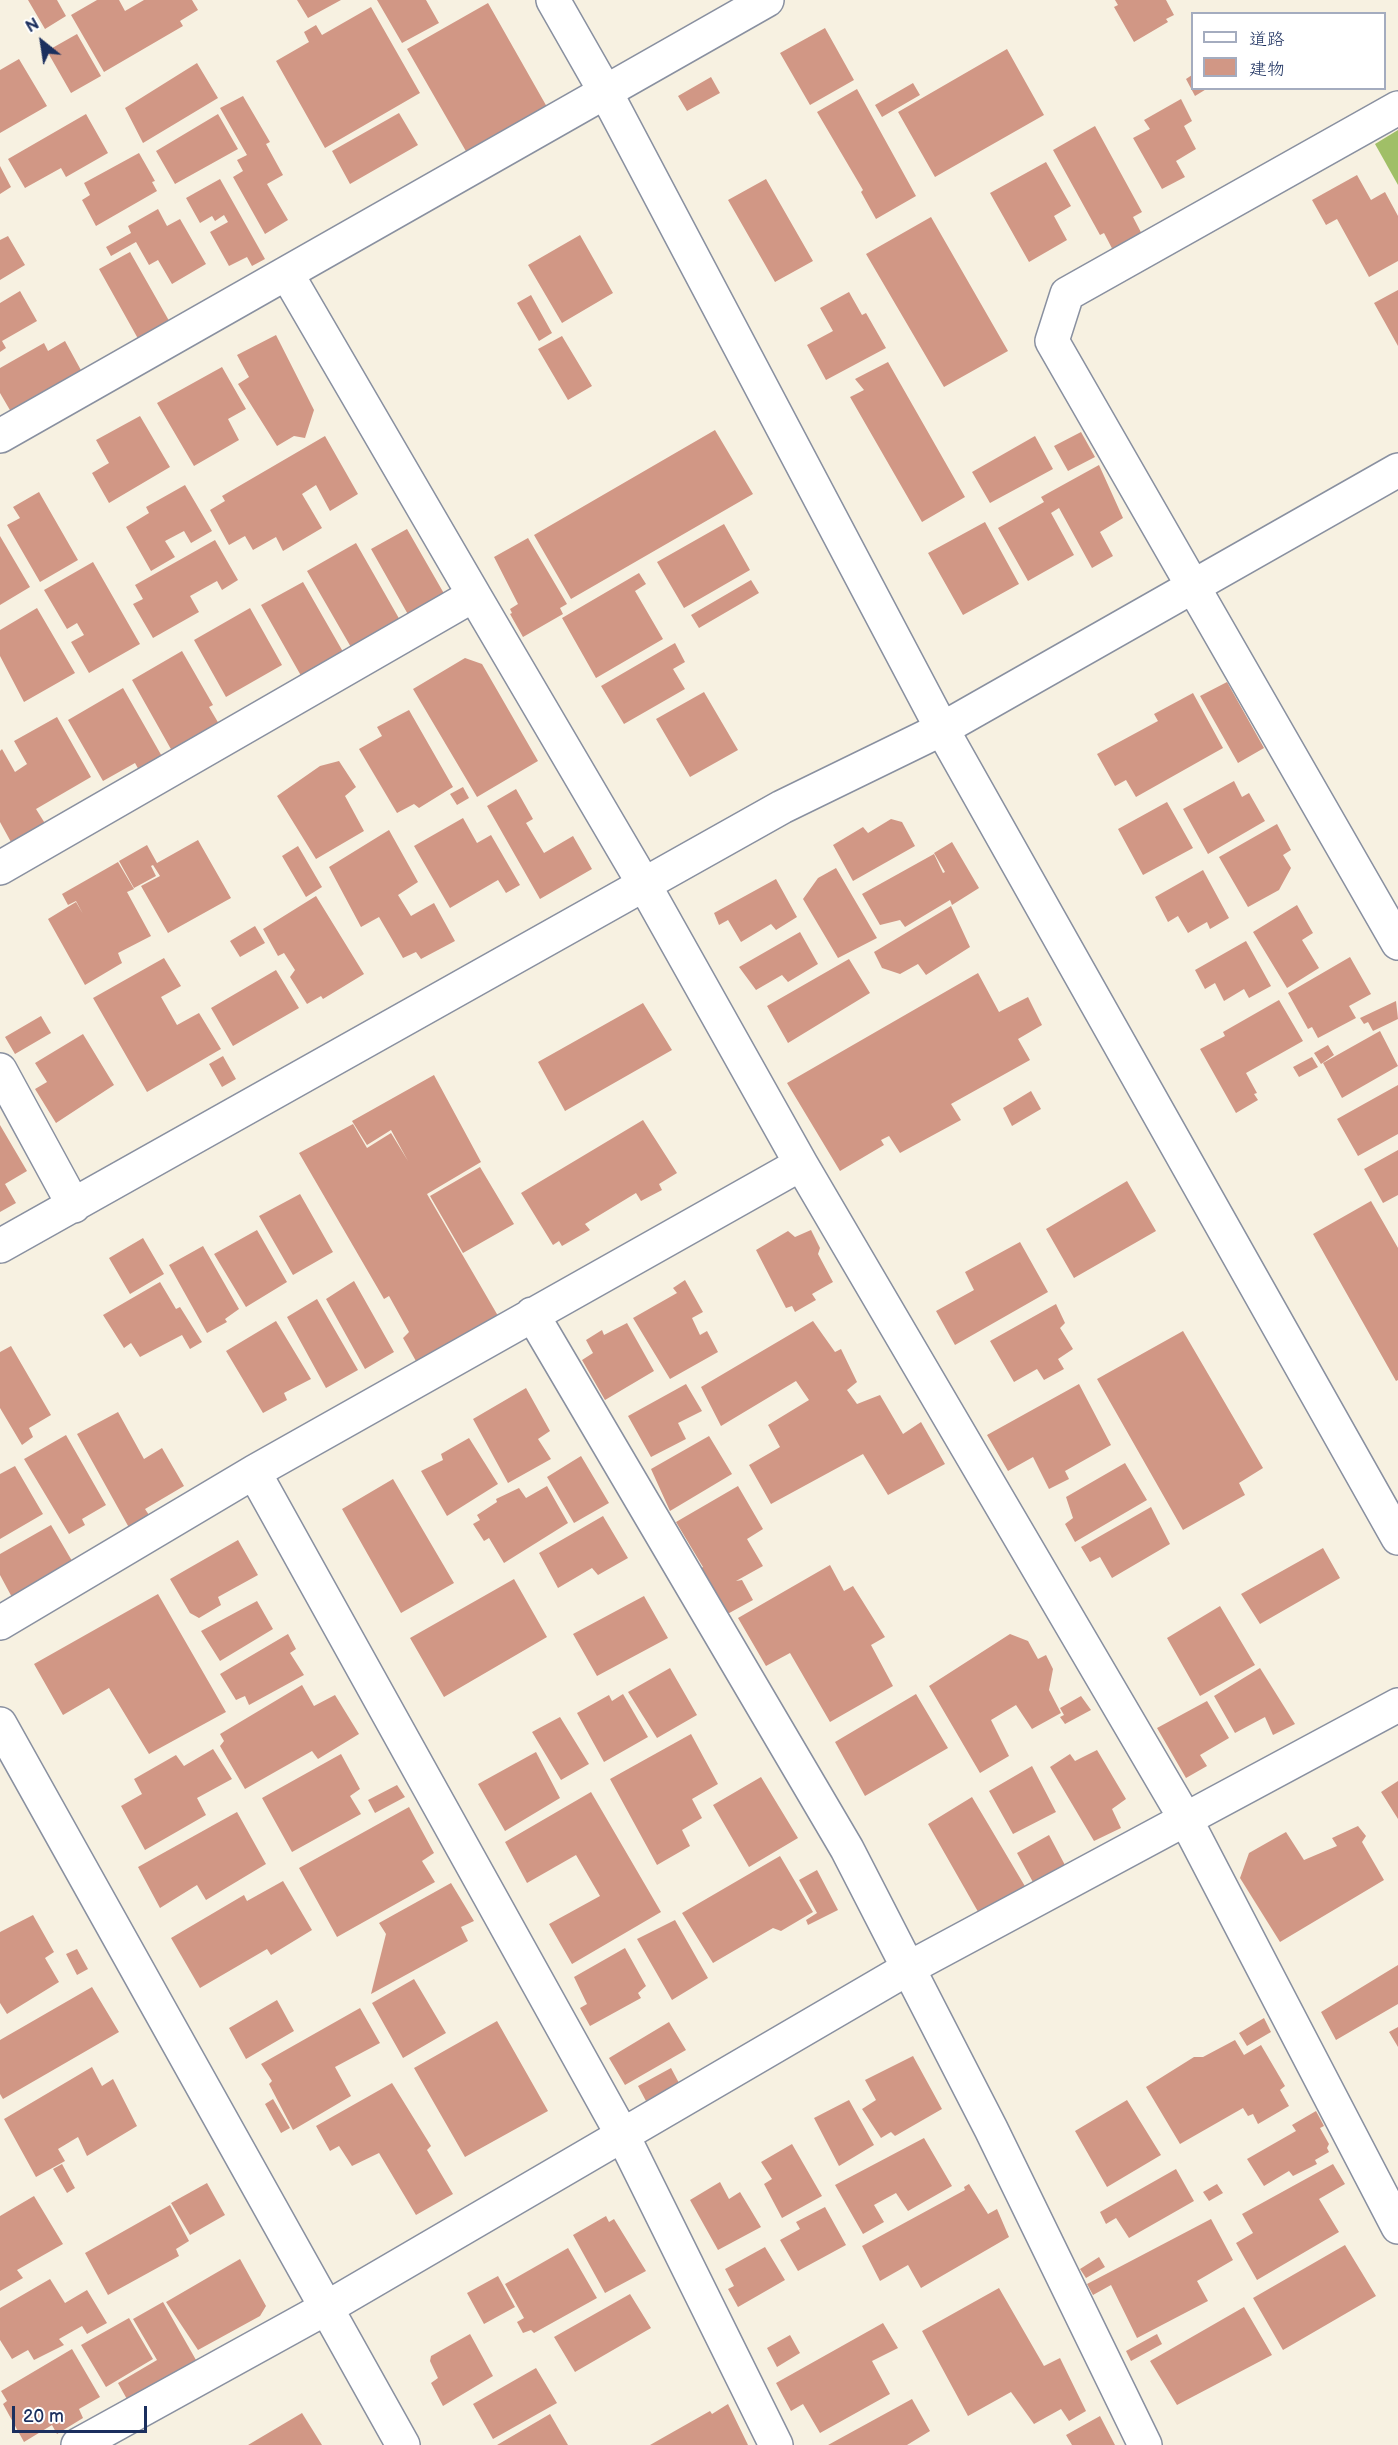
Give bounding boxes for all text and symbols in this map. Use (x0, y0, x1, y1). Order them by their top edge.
north arrow (12, 12, 72, 72)
legend (1191, 12, 1386, 90)
text: N (23, 15, 43, 37)
text: 道路 (1249, 29, 1285, 50)
text: 建物 (1249, 59, 1285, 80)
scale bar (15, 2394, 150, 2432)
text: 20 m (23, 2406, 64, 2427)

